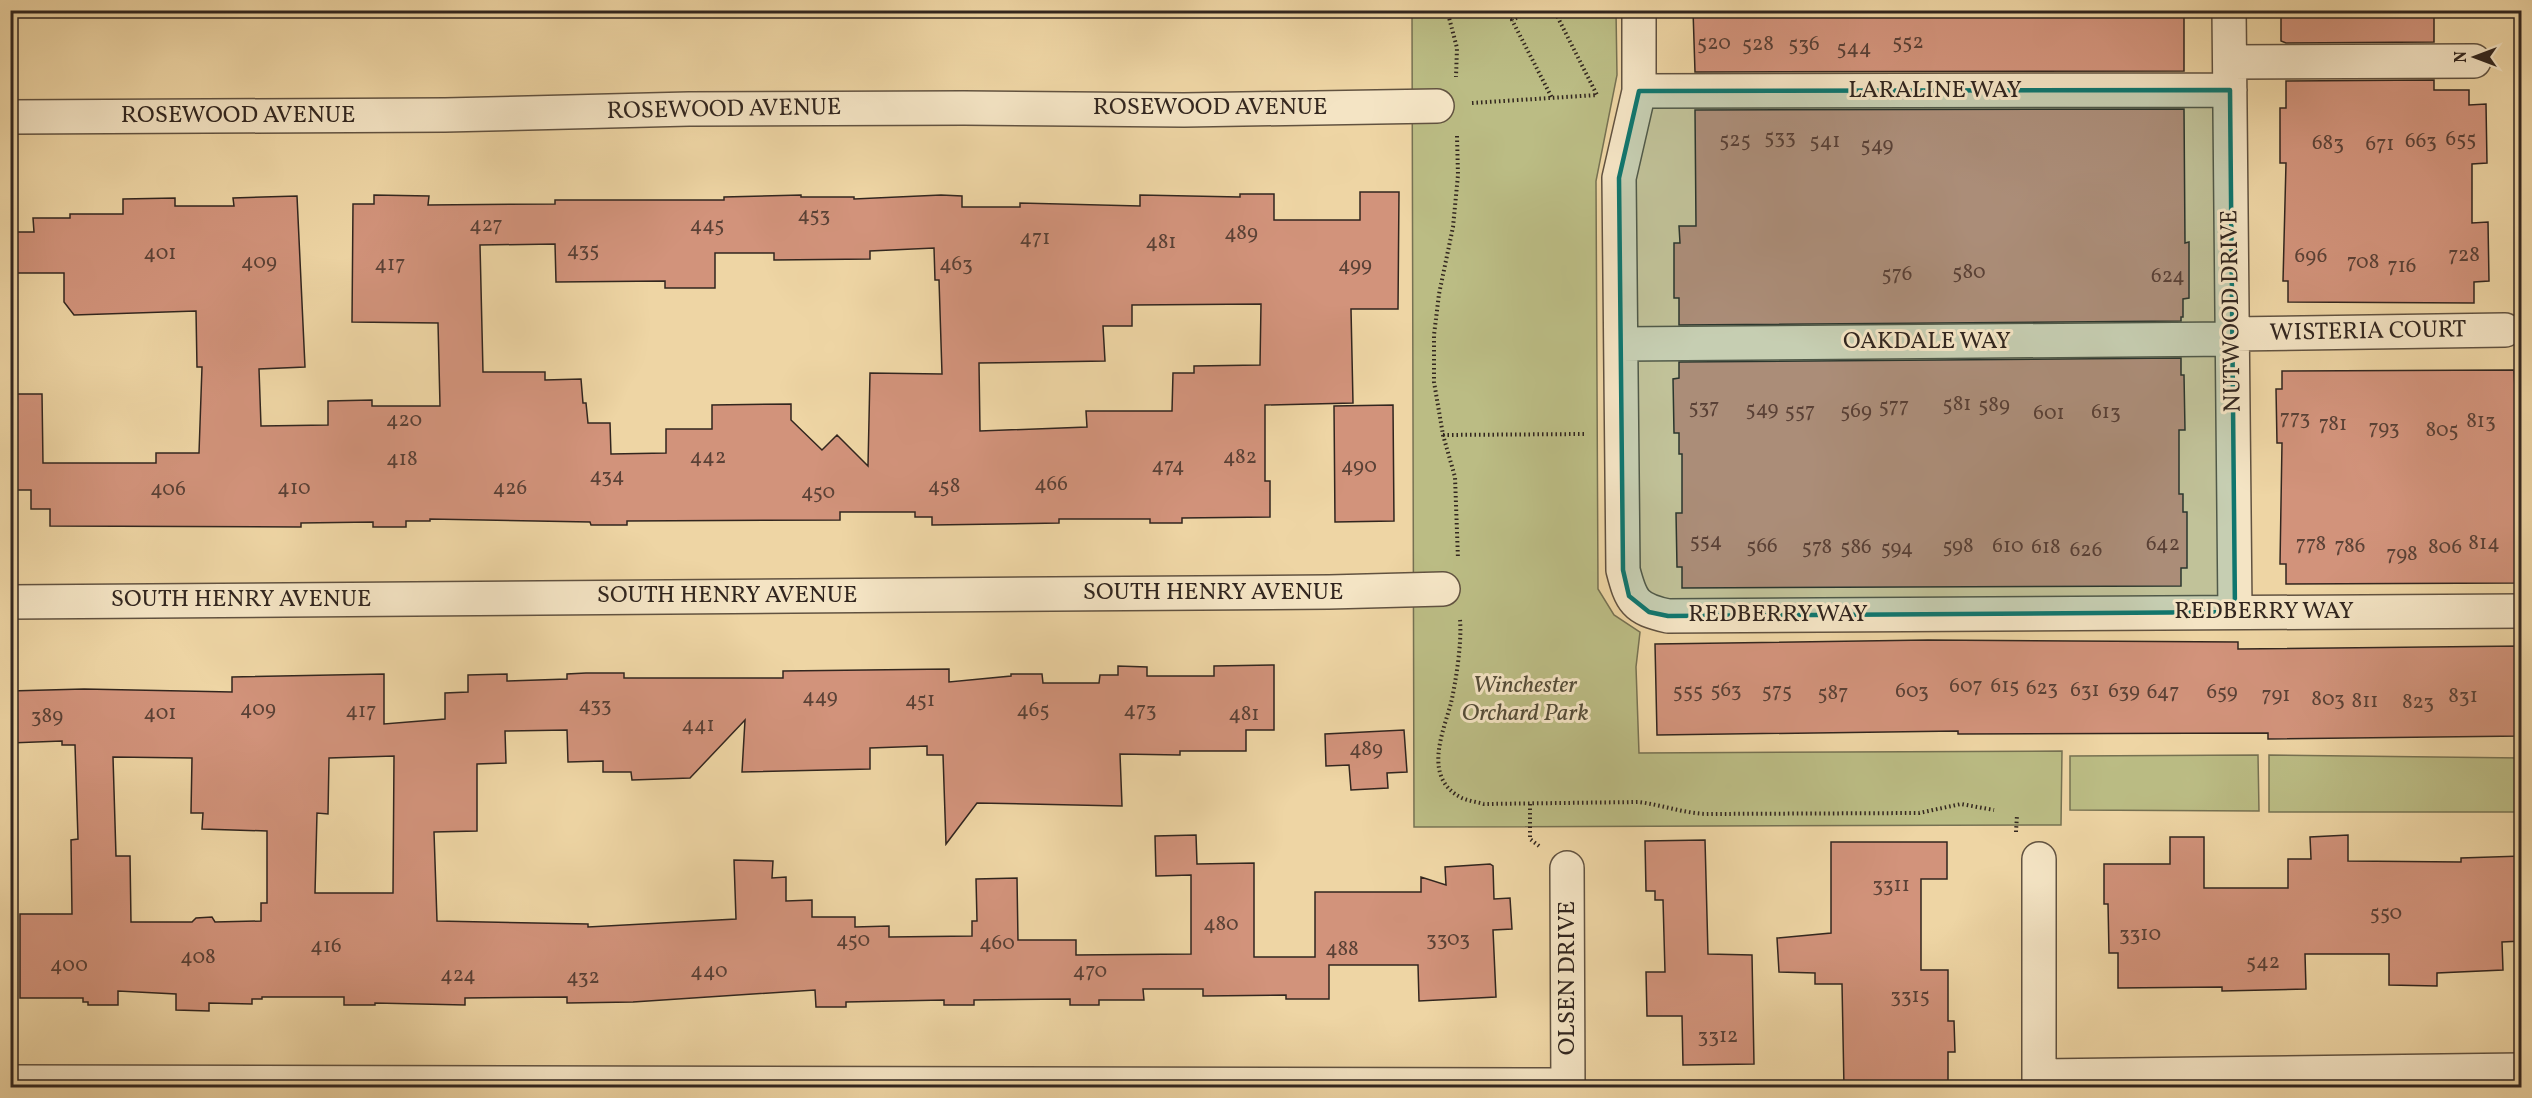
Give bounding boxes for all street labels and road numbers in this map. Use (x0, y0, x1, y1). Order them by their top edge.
street label: LARALINE WAY (1848, 74, 2022, 108)
street label: ROSEWOOD AVENUE (606, 91, 842, 129)
street label: ROSEWOOD AVENUE (1093, 91, 1327, 125)
street label: ROSEWOOD AVENUE (121, 99, 355, 133)
street label: NUTWOOD DRIVE (2213, 209, 2251, 413)
street label: WISTERIA COURT (2269, 313, 2467, 351)
street label: OAKDALE WAY (1843, 325, 2011, 359)
street label: SOUTH HENRY AVENUE (1083, 576, 1343, 610)
street label: SOUTH HENRY AVENUE (597, 579, 857, 613)
street label: SOUTH HENRY AVENUE (111, 583, 371, 617)
street label: REDBERRY WAY (2174, 595, 2354, 629)
street label: REDBERRY WAY (1688, 598, 1868, 632)
street label: OLSEN DRIVE (1551, 901, 1585, 1055)

